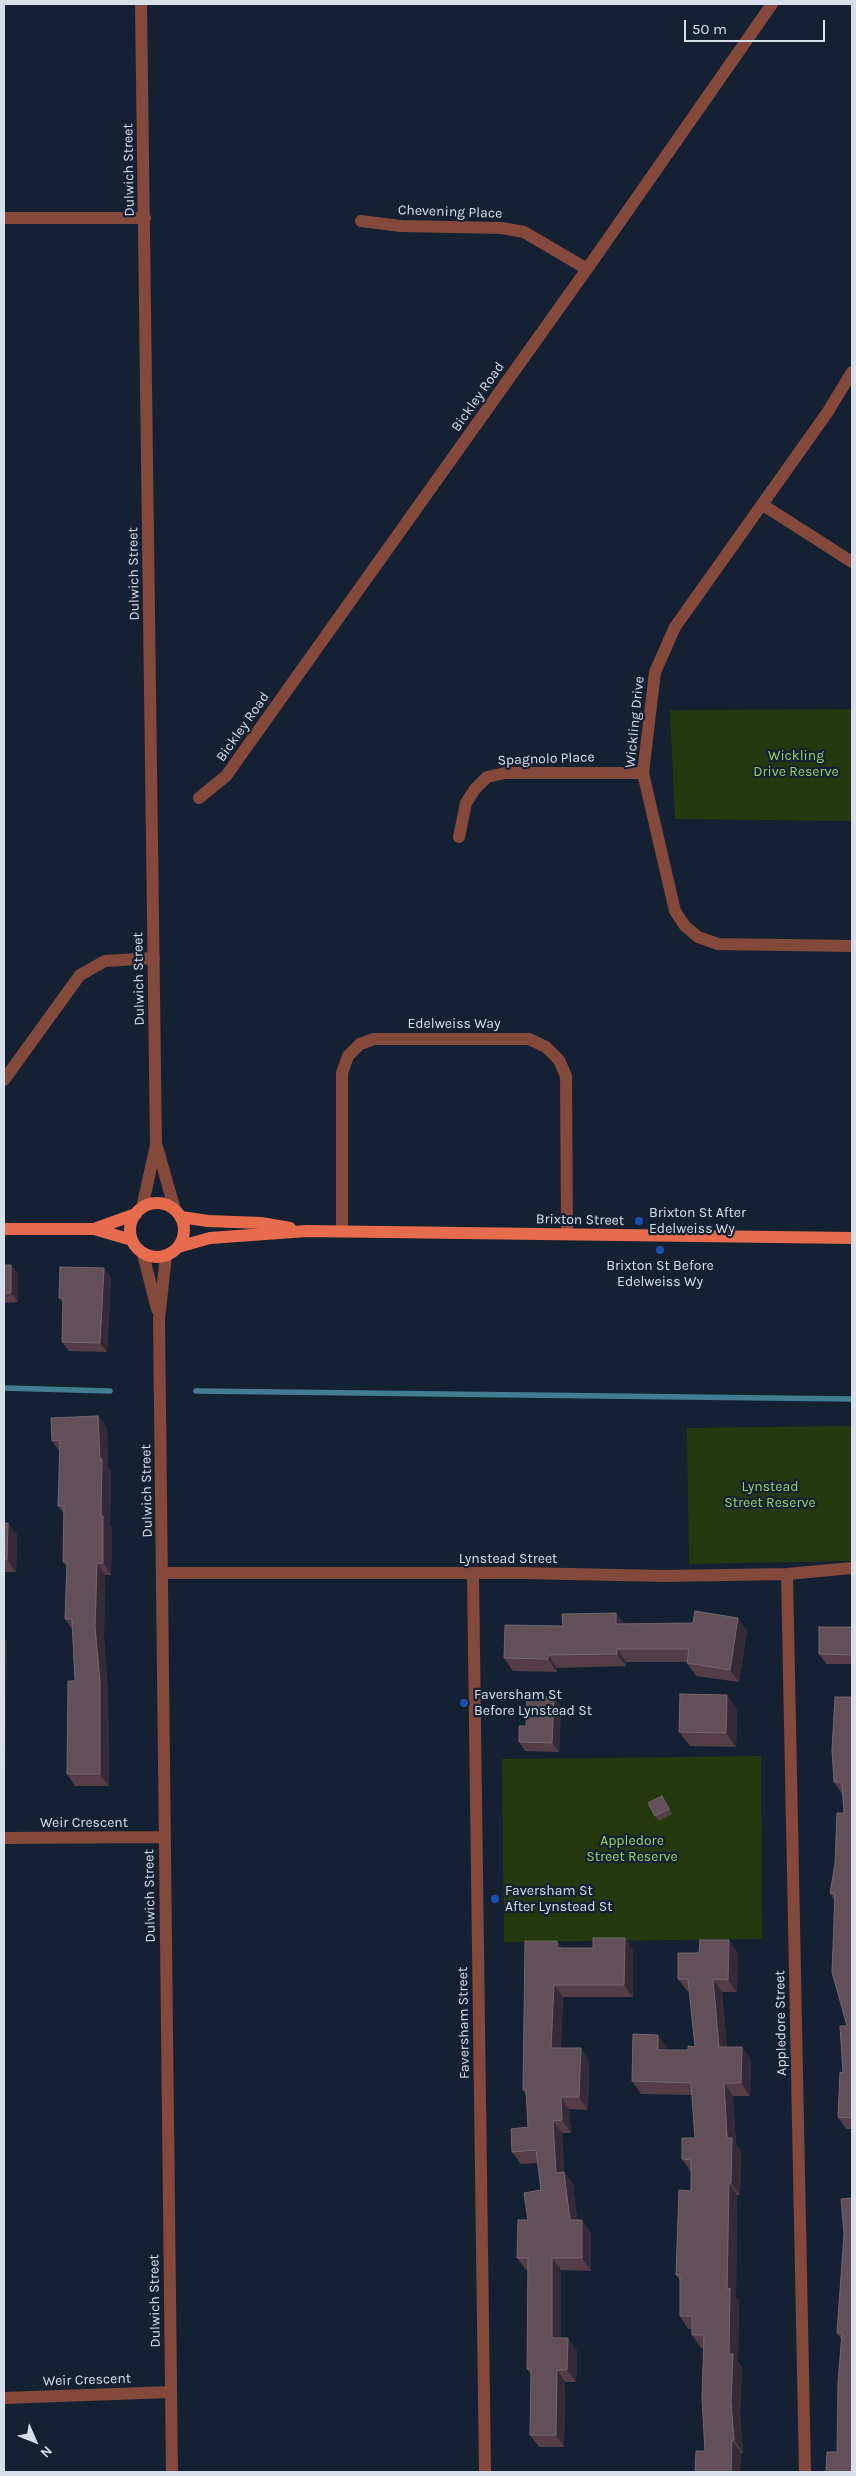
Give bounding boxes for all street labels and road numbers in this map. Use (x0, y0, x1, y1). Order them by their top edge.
street label: Dulwich Street (120, 123, 138, 217)
street label: Chevening Place (397, 202, 503, 222)
street label: Bickley Road (448, 359, 508, 435)
street label: Dulwich Street (125, 527, 143, 621)
street label: Wickling Drive (622, 675, 648, 769)
street label: Bickley Road (213, 689, 273, 765)
street label: Spagnolo Place (497, 749, 595, 769)
street label: Dulwich Street (130, 932, 148, 1026)
street label: Edelweiss Way (407, 1016, 501, 1032)
street label: Brixton Street (536, 1211, 624, 1229)
street label: Dulwich Street (138, 1444, 156, 1538)
street label: Lynstead Street (459, 1551, 557, 1567)
street label: Weir Crescent (40, 1815, 128, 1831)
street label: Dulwich Street (141, 1849, 159, 1943)
street label: Faversham Street (455, 1967, 473, 2079)
street label: Appledore Street (772, 1970, 790, 2076)
street label: Dulwich Street (146, 2254, 164, 2348)
street label: Weir Crescent (43, 2370, 131, 2390)

